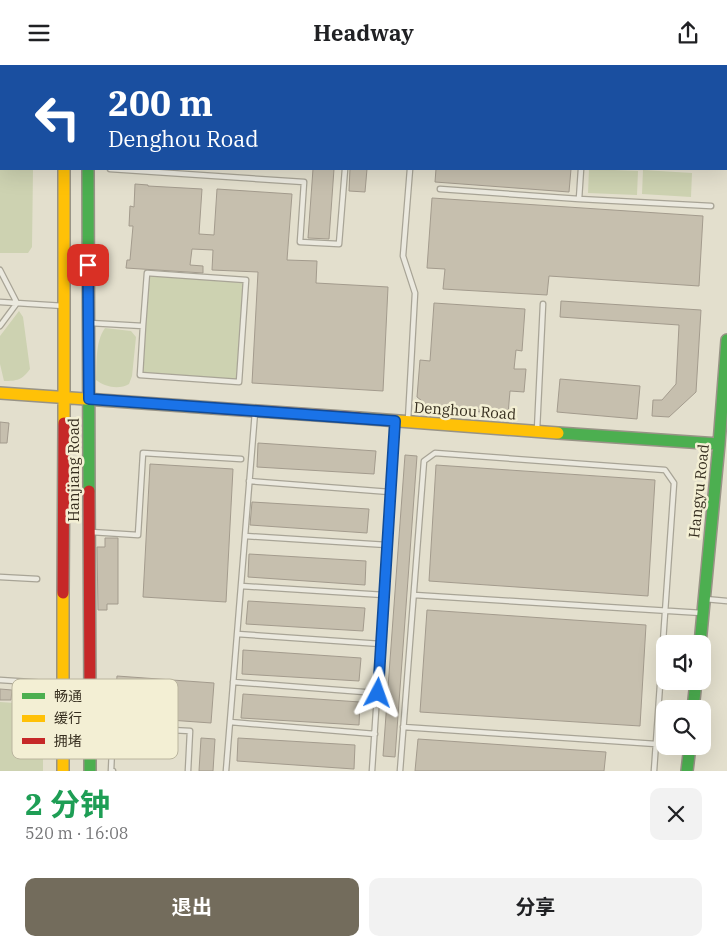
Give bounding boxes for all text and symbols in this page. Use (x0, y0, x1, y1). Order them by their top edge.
text: Headway (313, 18, 414, 47)
icon: menu (25, 19, 53, 47)
icon: share (674, 19, 702, 47)
text: 200 m (108, 80, 213, 126)
icon: left (25, 85, 90, 150)
text: Denghou Road (108, 124, 259, 153)
pin (67, 244, 109, 286)
icon: arrive (74, 251, 102, 279)
street label: Denghou Road (413, 397, 517, 424)
street label: Hanjiang Road (64, 418, 83, 522)
street label: Hangyu Road (684, 443, 713, 539)
map controls (656, 635, 711, 755)
button: sound (656, 635, 711, 690)
position arrow (351, 666, 403, 718)
legend (12, 679, 178, 759)
text: 畅通 (54, 687, 82, 705)
button: search (656, 700, 711, 755)
text: 缓行 (54, 709, 82, 727)
text: 拥堵 (54, 732, 82, 750)
text: 2 分钟 (25, 784, 110, 823)
button: close (650, 788, 702, 840)
text: 520 m · 16:08 (25, 823, 128, 843)
button: 退出 (25, 878, 359, 936)
button: 分享 (369, 878, 702, 936)

